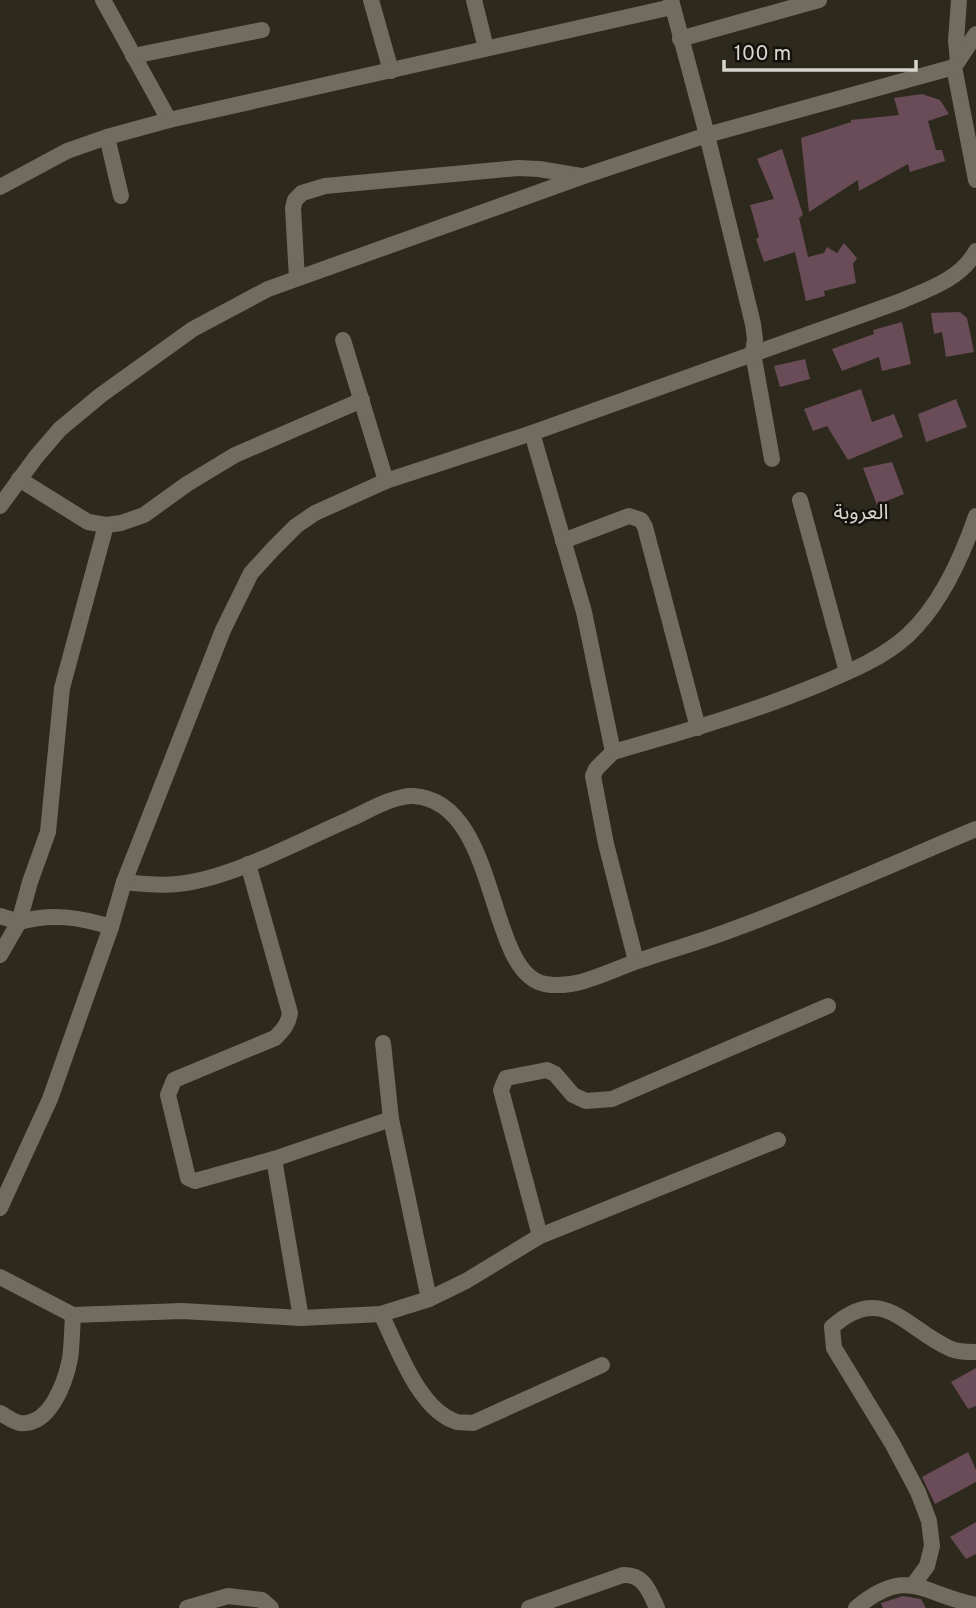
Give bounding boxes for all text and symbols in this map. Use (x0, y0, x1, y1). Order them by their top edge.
scale bar (724, 28, 916, 72)
text: 100 m (734, 41, 791, 68)
district label: العروبة (834, 500, 888, 527)

